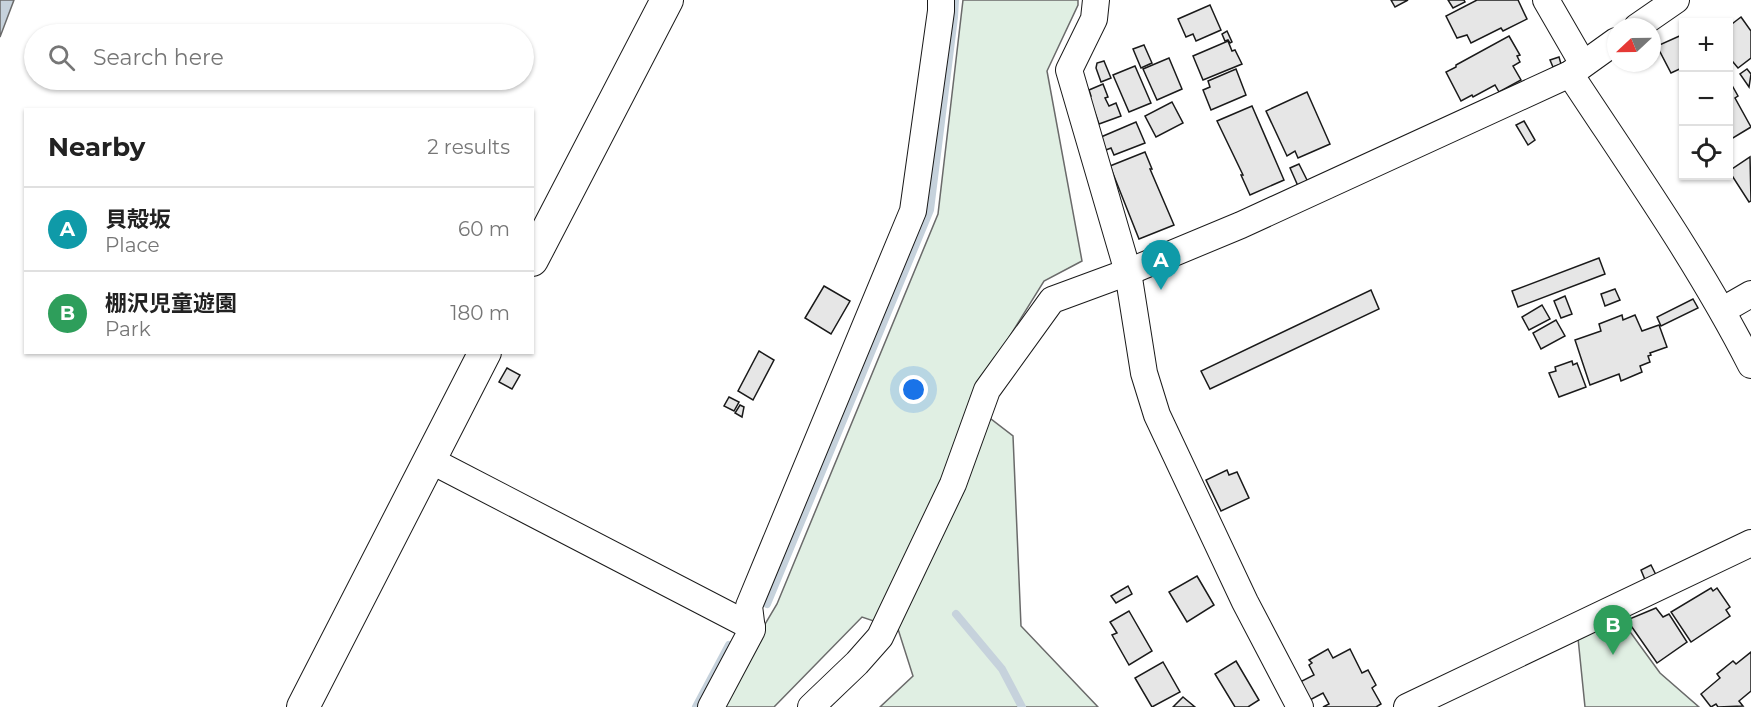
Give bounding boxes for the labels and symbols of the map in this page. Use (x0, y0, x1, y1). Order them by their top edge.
north arrow (1607, 18, 1661, 72)
pin: A (1142, 240, 1180, 290)
your location (899, 375, 928, 404)
pin: B (1594, 606, 1632, 655)

